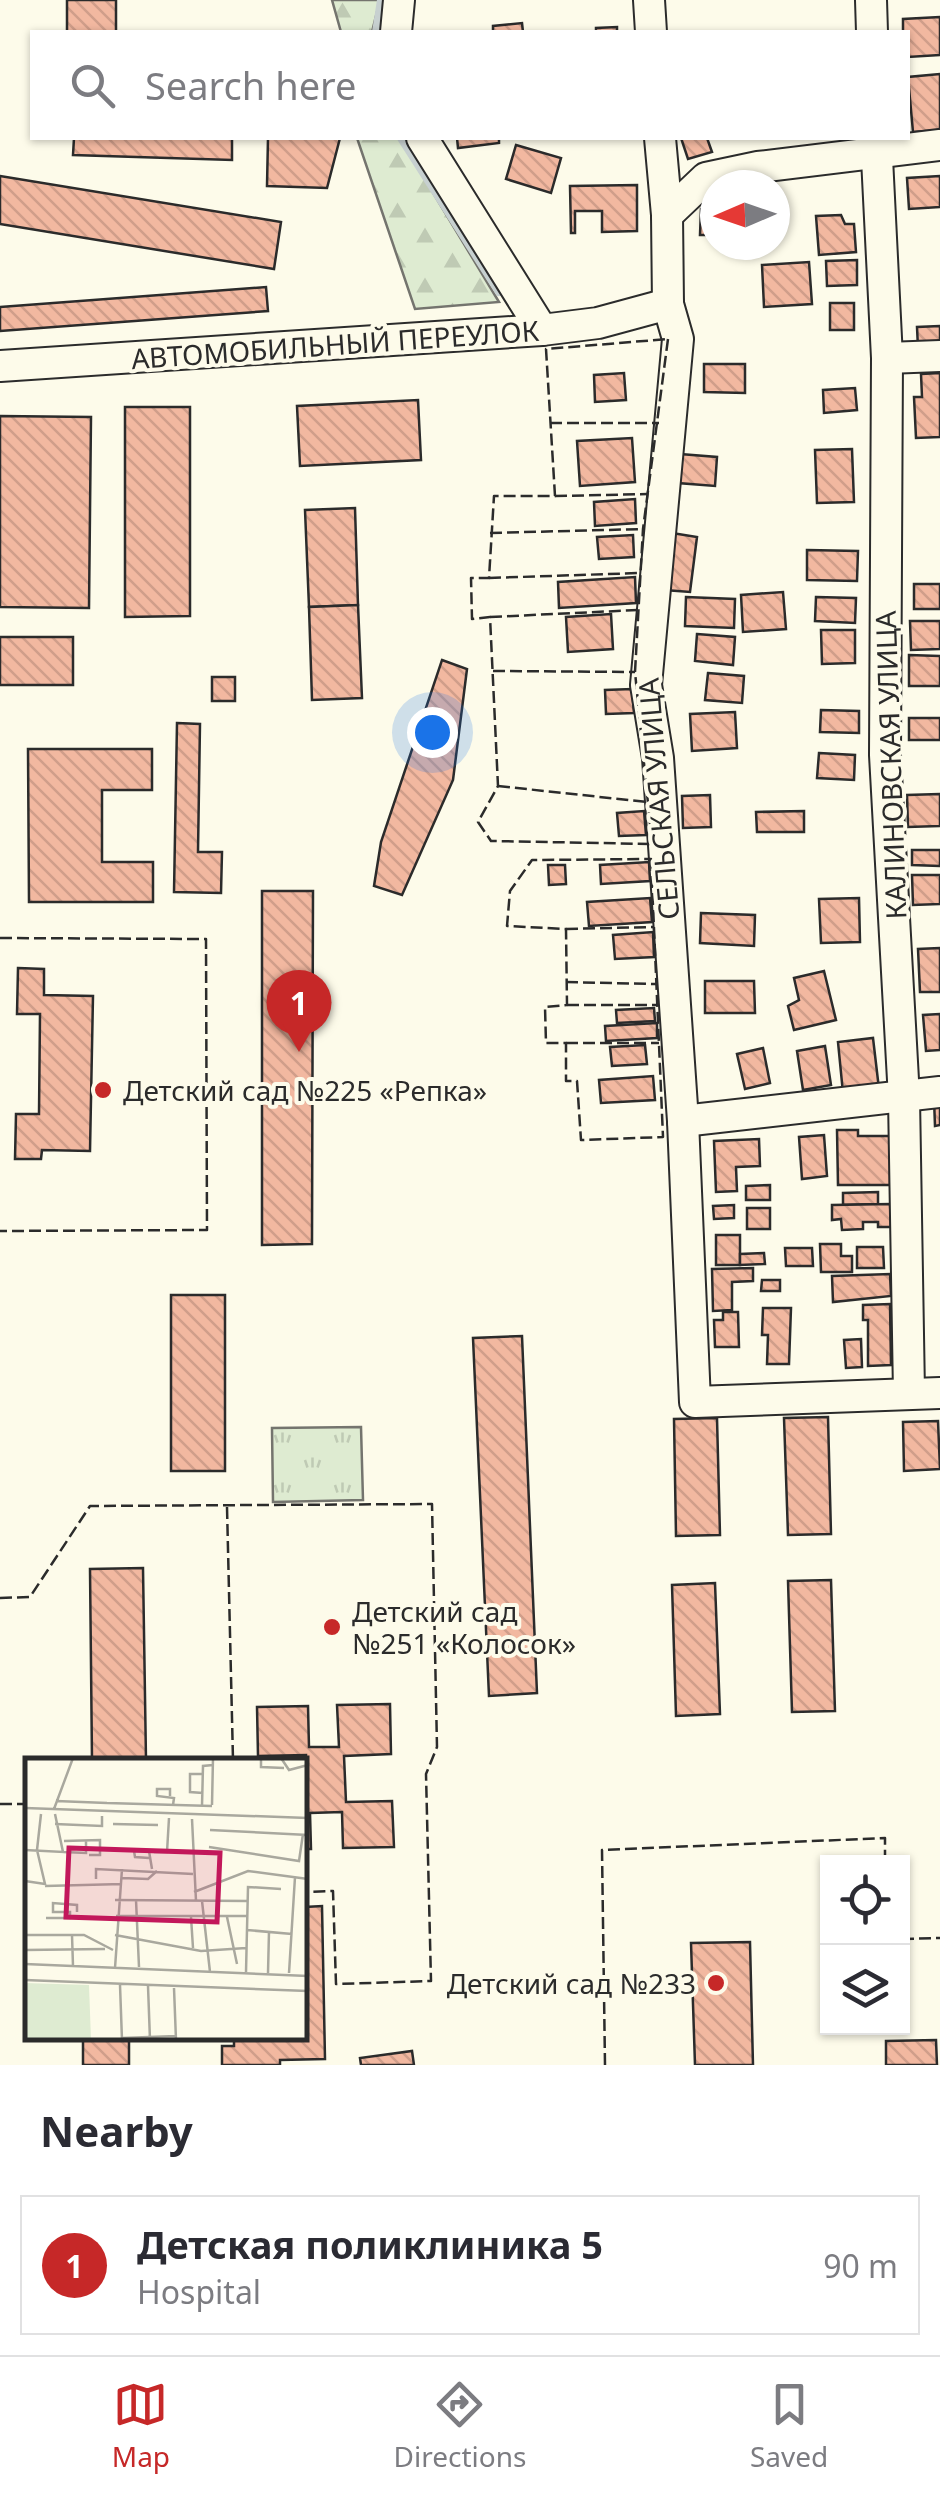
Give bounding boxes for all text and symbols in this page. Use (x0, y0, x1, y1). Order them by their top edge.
search box (30, 30, 910, 140)
icon: search (65, 58, 120, 113)
text: Search here (145, 59, 356, 111)
north arrow (700, 170, 790, 260)
street label: АВТОМОБИЛЬНЫЙ ПЕРЕУЛОК (130, 311, 541, 377)
street label: КАЛИНОВСКАЯ УЛИЦА (866, 610, 914, 920)
street label: СЕЛЬСКАЯ УЛИЦА (628, 676, 687, 921)
your location (407, 707, 458, 758)
pin: 1 (266, 970, 332, 1052)
place label: Детский сад №225 «Репка» (123, 1071, 487, 1109)
marker: Детский сад №225 «Репка» (92, 1079, 114, 1101)
place label: Детский сад №251 «Колосок» (352, 1592, 576, 1662)
marker: Детский сад №251 «Колосок» (321, 1616, 343, 1638)
inset map (25, 1758, 308, 2040)
map controls (820, 1855, 910, 2035)
button: locate (820, 1855, 910, 1945)
button: layers (820, 1945, 910, 2035)
place label: Детский сад №233 (447, 1964, 696, 2002)
marker: Детский сад №233 (705, 1972, 727, 1994)
text: Nearby (40, 2102, 193, 2159)
text: Детская поликлиника 5 (137, 2218, 603, 2270)
text: 1 (65, 2244, 84, 2287)
text: 90 m (823, 2244, 898, 2287)
text: Hospital (137, 2270, 261, 2313)
tab: Map (112, 2377, 170, 2475)
tab: Directions (394, 2377, 526, 2475)
tab: Saved (750, 2377, 828, 2475)

